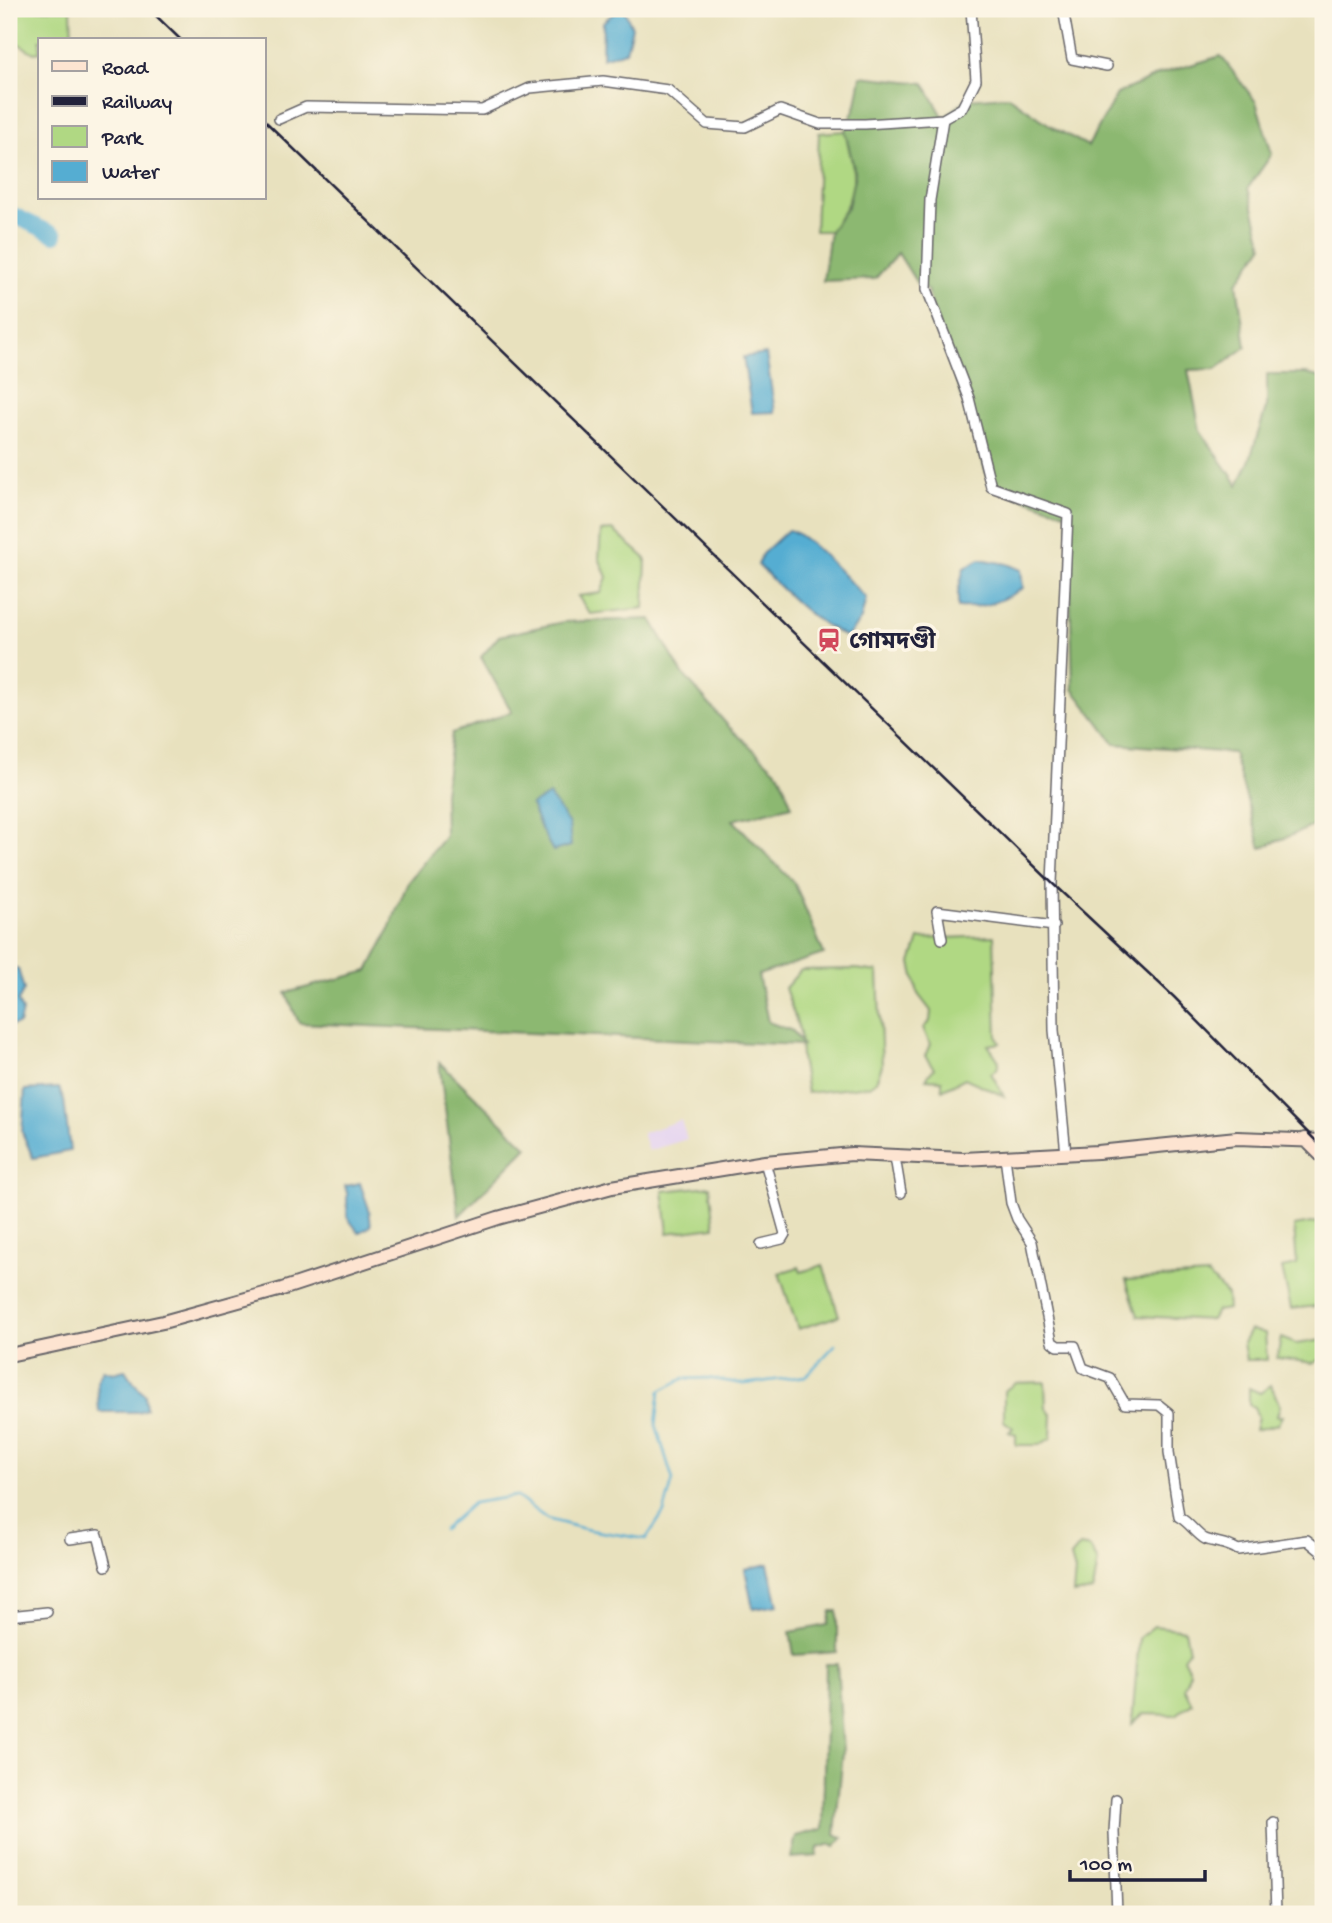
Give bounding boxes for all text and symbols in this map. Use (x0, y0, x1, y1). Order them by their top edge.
legend (38, 38, 266, 200)
text: Road (102, 58, 150, 83)
text: Railway (102, 92, 172, 117)
text: Park (101, 128, 145, 153)
text: Water (102, 162, 160, 187)
station icon: গোমদণ্ডী (815, 626, 843, 654)
place label: গোমদণ্ডী (849, 626, 937, 658)
scale bar (1070, 1839, 1204, 1883)
text: 100 m (1079, 1854, 1132, 1879)

